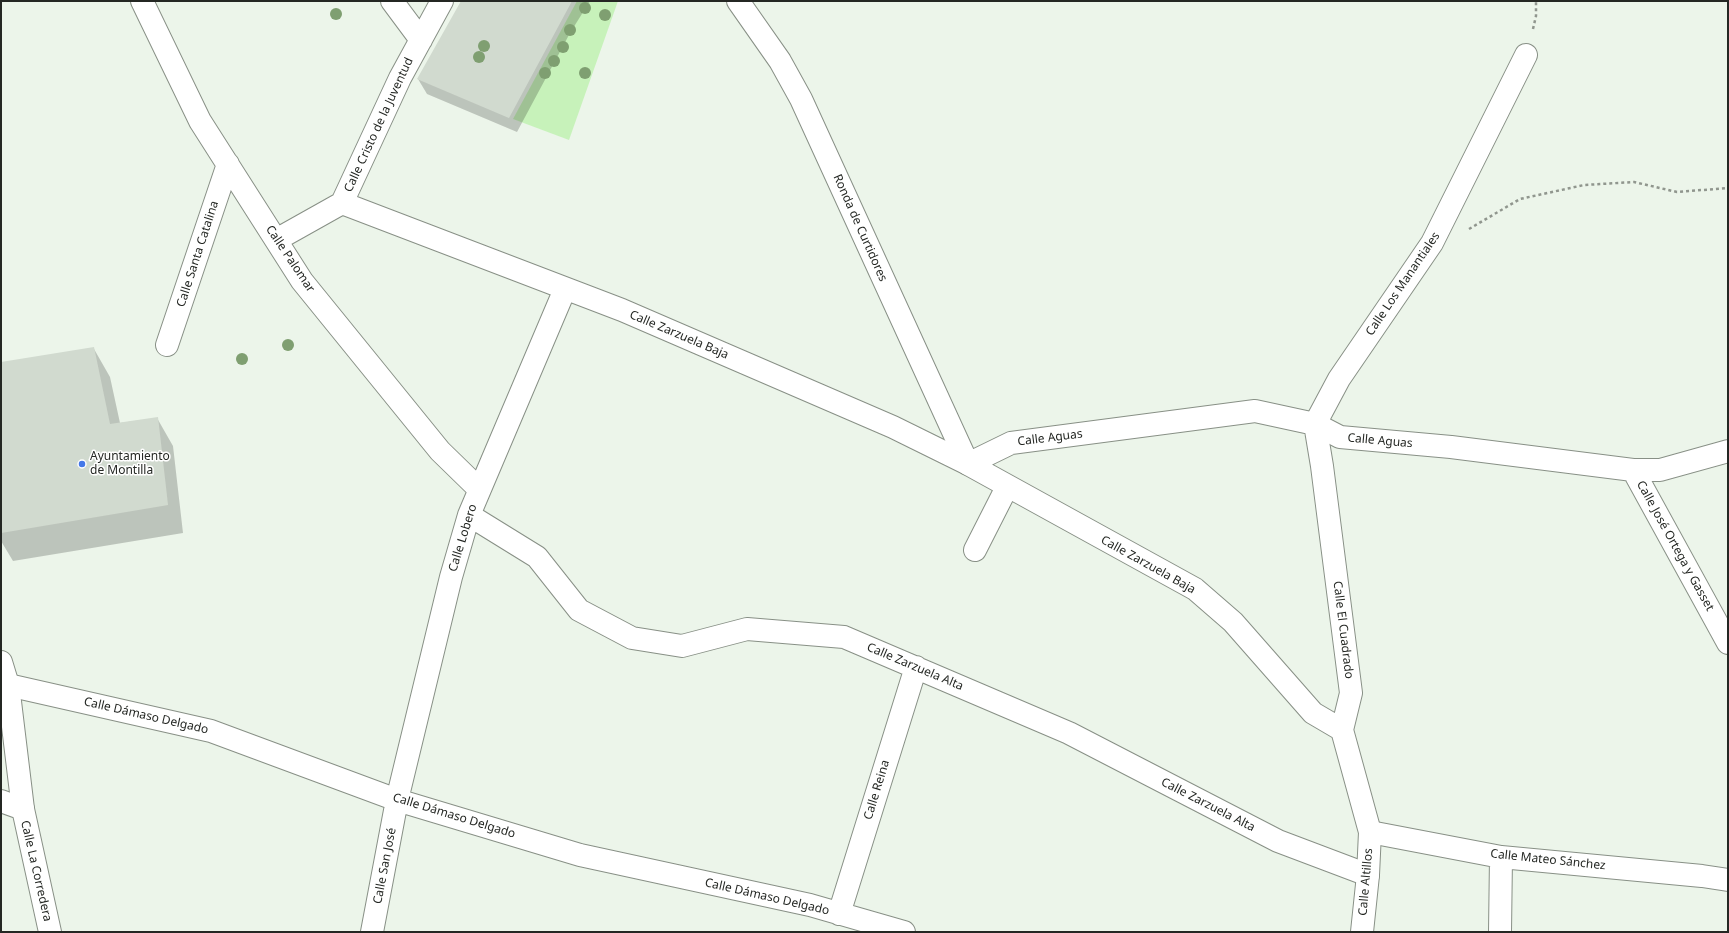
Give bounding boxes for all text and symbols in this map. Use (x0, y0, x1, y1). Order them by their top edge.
street label: Calle Cristo de la Juventud (341, 55, 417, 195)
street label: Ronda de Curtidores (830, 172, 890, 284)
street label: Calle Santa Catalina (174, 199, 222, 309)
street label: Calle Palomar (262, 223, 318, 295)
street label: Calle Los Manantiales (1363, 230, 1443, 338)
street label: Calle Zarzuela Baja (627, 308, 731, 362)
street label: Calle Aguas (1017, 427, 1083, 449)
street label: Calle Aguas (1347, 431, 1413, 451)
place label: Ayuntamiento de Montilla (90, 450, 170, 478)
marker: Ayuntamiento de Montilla (77, 459, 87, 469)
street label: Calle José Ortega y Gasset (1633, 478, 1717, 614)
street label: Calle Lobero (446, 502, 480, 574)
street label: Calle Zarzuela Baja (1098, 533, 1198, 597)
street label: Calle El Cuadrado (1330, 580, 1356, 680)
street label: Calle Zarzuela Alta (865, 640, 965, 694)
street label: Calle Dámaso Delgado (82, 695, 210, 737)
street label: Calle Reina (861, 758, 893, 822)
street label: Calle Zarzuela Alta (1159, 775, 1257, 835)
street label: Calle Dámaso Delgado (391, 790, 517, 842)
street label: Calle La Corredera (17, 819, 55, 923)
street label: Calle San José (371, 827, 399, 905)
street label: Calle Mateo Sánchez (1490, 847, 1606, 873)
street label: Calle Altillos (1356, 848, 1376, 916)
street label: Calle Dámaso Delgado (703, 876, 831, 918)

